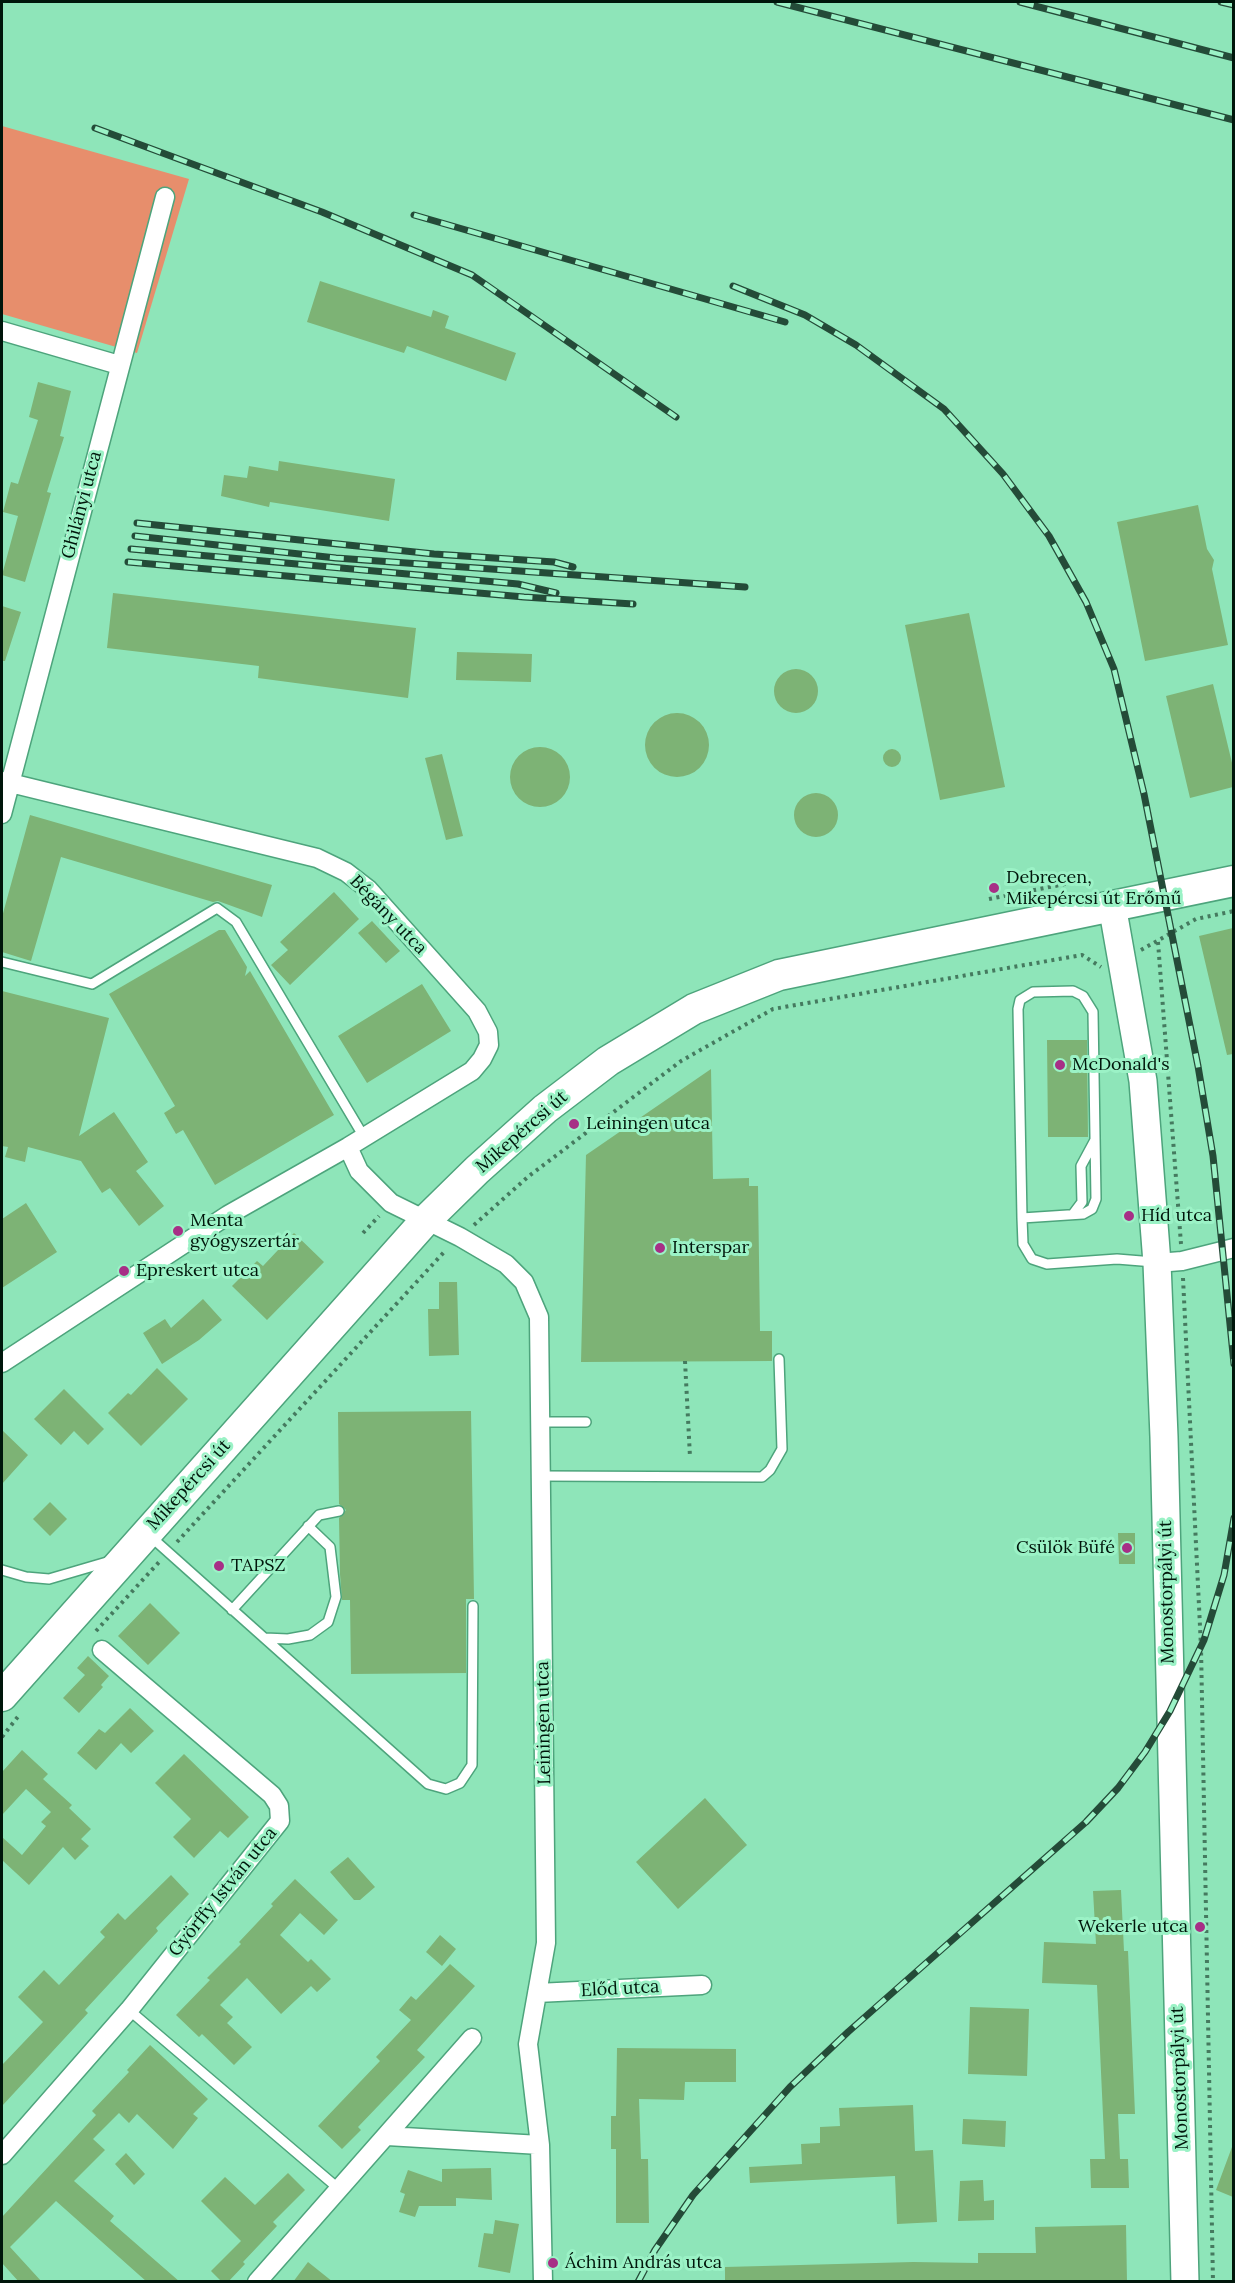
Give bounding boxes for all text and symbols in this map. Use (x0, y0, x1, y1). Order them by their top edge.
street label: Ghilányi utca (57, 449, 107, 561)
place label: Debrecen, Mikepércsi út Erőmű (1006, 867, 1181, 910)
street label: Bégány utca (345, 871, 431, 959)
marker: Debrecen, Mikepércsi út Erőmű (987, 881, 1001, 895)
place label: McDonald's (1072, 1054, 1170, 1076)
marker: McDonald's (1053, 1058, 1067, 1072)
street label: Mikepércsi út (472, 1086, 572, 1178)
place label: Leiningen utca (586, 1113, 710, 1135)
marker: Leiningen utca (567, 1117, 581, 1131)
place label: Híd utca (1141, 1205, 1212, 1227)
marker: Híd utca (1122, 1209, 1136, 1223)
place label: Menta gyógyszertár (190, 1210, 299, 1252)
marker: Menta gyógyszertár (171, 1224, 185, 1238)
place label: Interspar (672, 1237, 749, 1259)
marker: Interspar (653, 1241, 667, 1255)
place label: Epreskert utca (136, 1260, 259, 1282)
marker: Epreskert utca (117, 1264, 131, 1278)
street label: Mikepércsi út (143, 1435, 235, 1535)
street label: Monostorpályi út (1155, 1520, 1179, 1664)
place label: Csülök Büfé (1016, 1537, 1115, 1559)
marker: Csülök Büfé (1120, 1541, 1134, 1555)
place label: TAPSZ (231, 1555, 285, 1577)
marker: TAPSZ (212, 1559, 226, 1573)
street label: Leiningen utca (532, 1661, 556, 1785)
street label: Györffy István utca (164, 1823, 282, 1961)
place label: Wekerle utca (1078, 1916, 1188, 1938)
marker: Wekerle utca (1193, 1920, 1207, 1934)
street label: Előd utca (580, 1976, 660, 2002)
street label: Monostorpályi út (1167, 2006, 1193, 2150)
place label: Áchim András utca (565, 2252, 722, 2274)
marker: Áchim András utca (546, 2256, 560, 2270)

